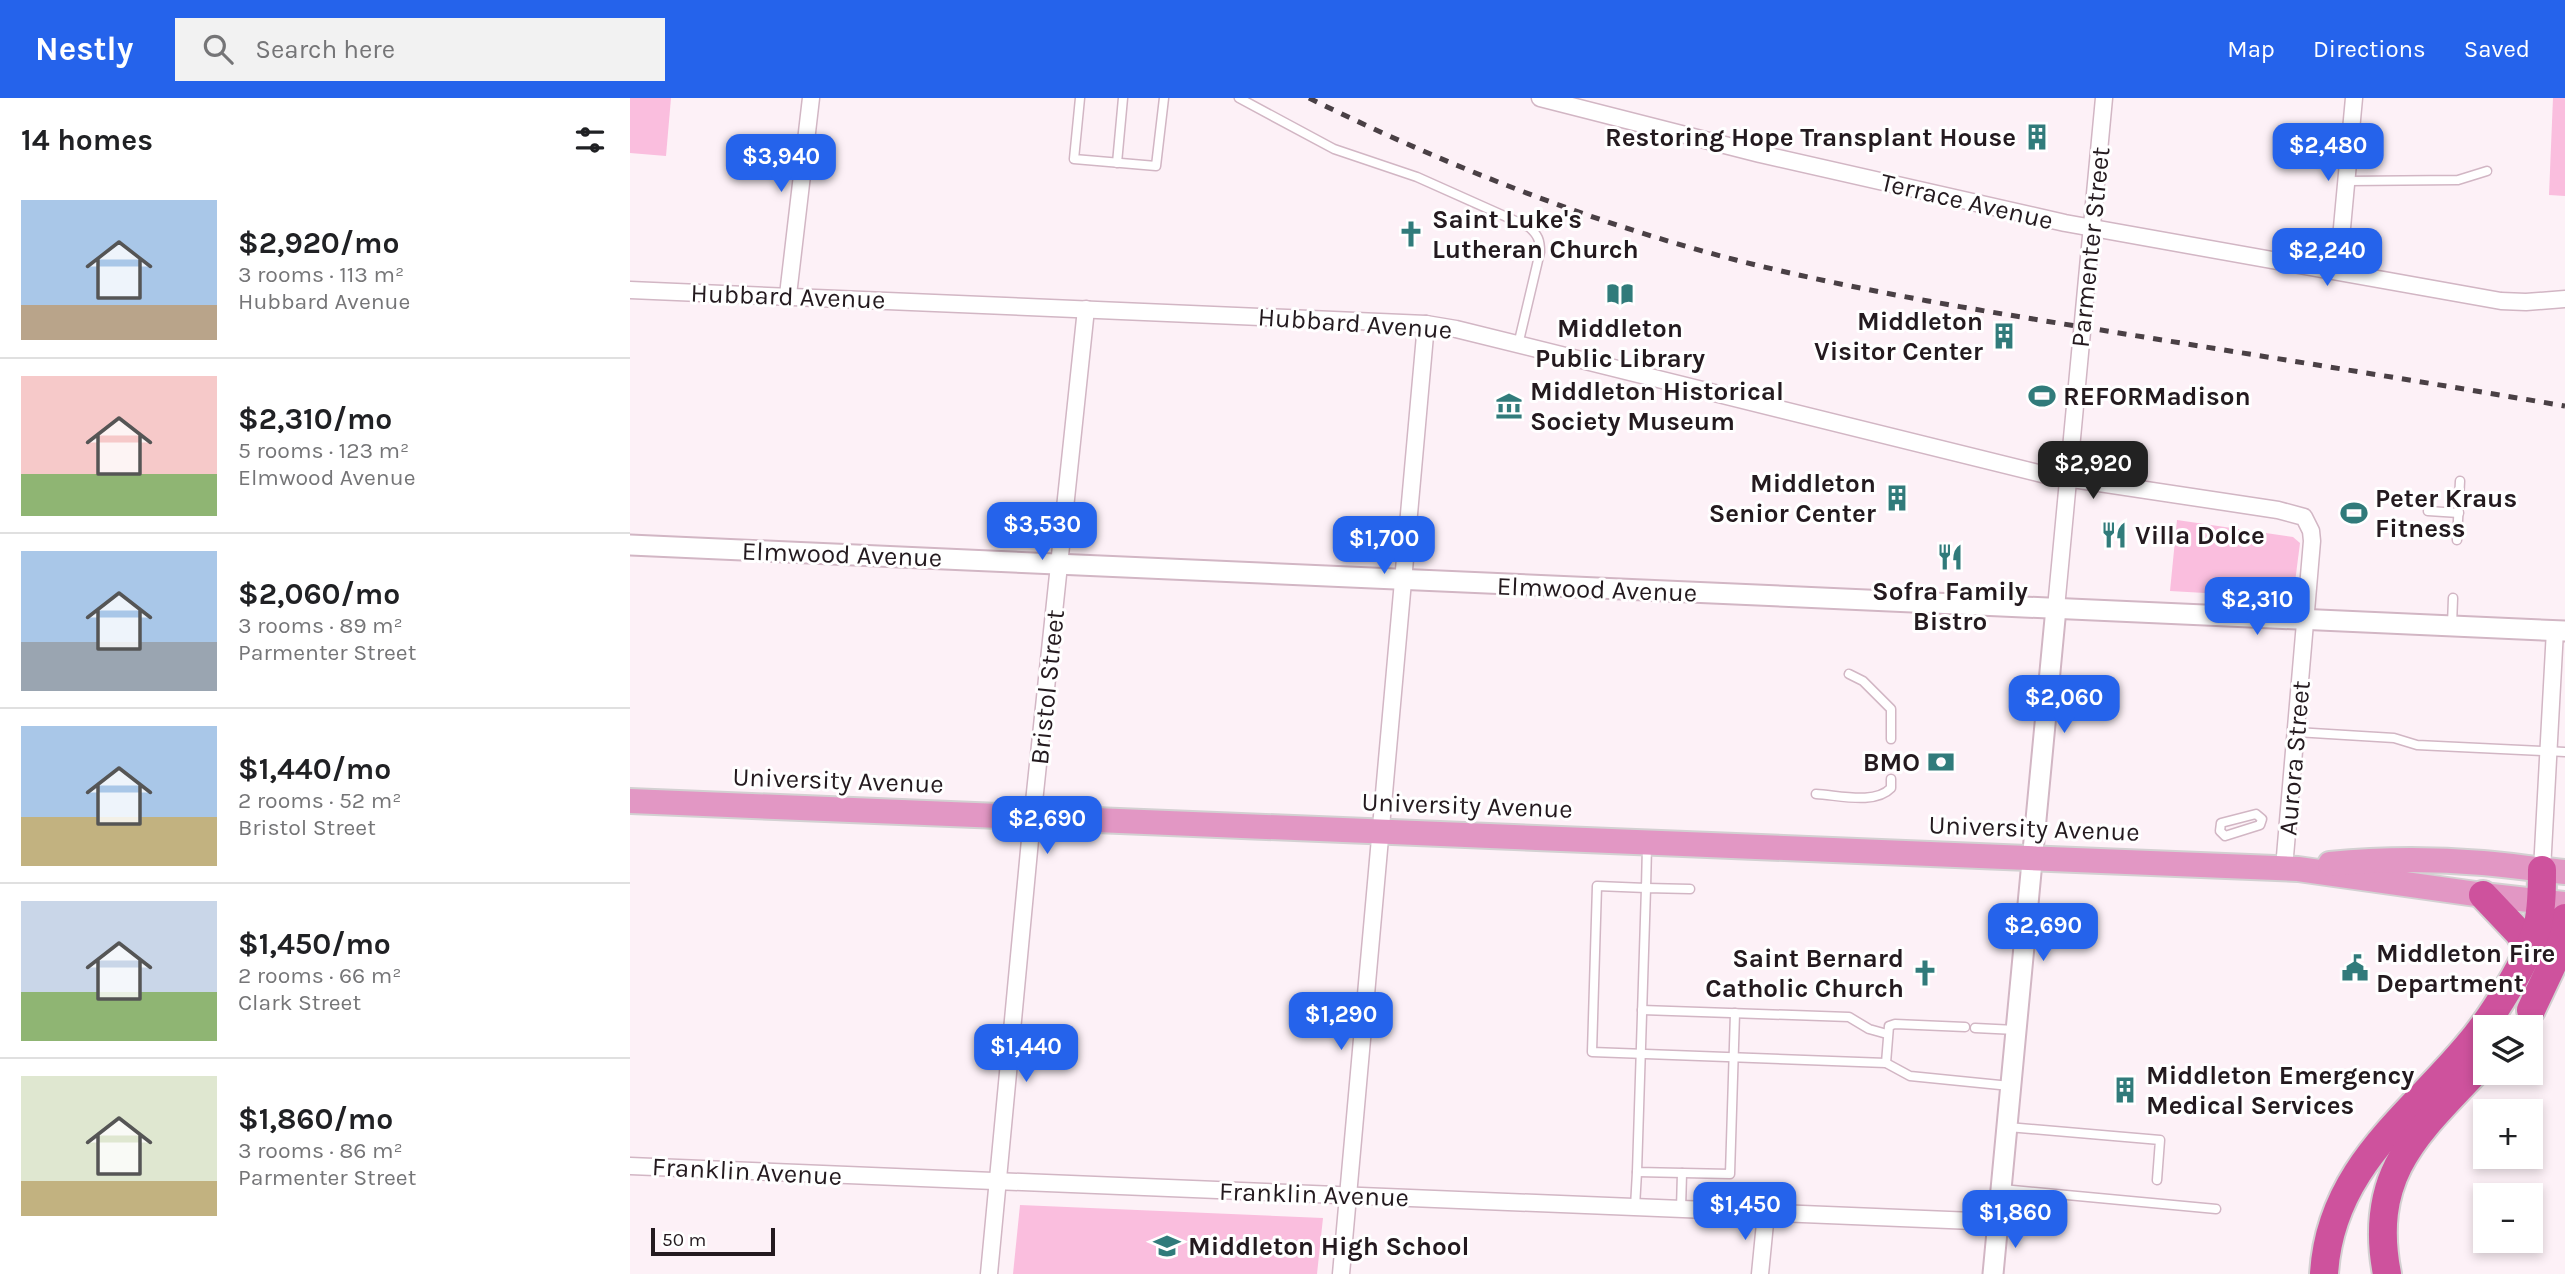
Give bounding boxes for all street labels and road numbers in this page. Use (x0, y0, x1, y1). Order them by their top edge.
street label: Parmenter Street (2065, 145, 2116, 349)
street label: Terrace Avenue (1878, 167, 2056, 236)
street label: Hubbard Avenue (690, 278, 886, 315)
street label: Hubbard Avenue (1257, 301, 1453, 346)
street label: Elmwood Avenue (741, 536, 943, 573)
street label: Elmwood Avenue (1496, 571, 1698, 608)
street label: Bristol Street (1024, 608, 1071, 766)
street label: Aurora Street (2272, 679, 2317, 837)
street label: University Avenue (732, 761, 944, 800)
street label: University Avenue (1361, 786, 1573, 825)
street label: University Avenue (1928, 809, 2140, 848)
street label: Franklin Avenue (651, 1151, 843, 1192)
street label: Franklin Avenue (1218, 1176, 1410, 1213)

